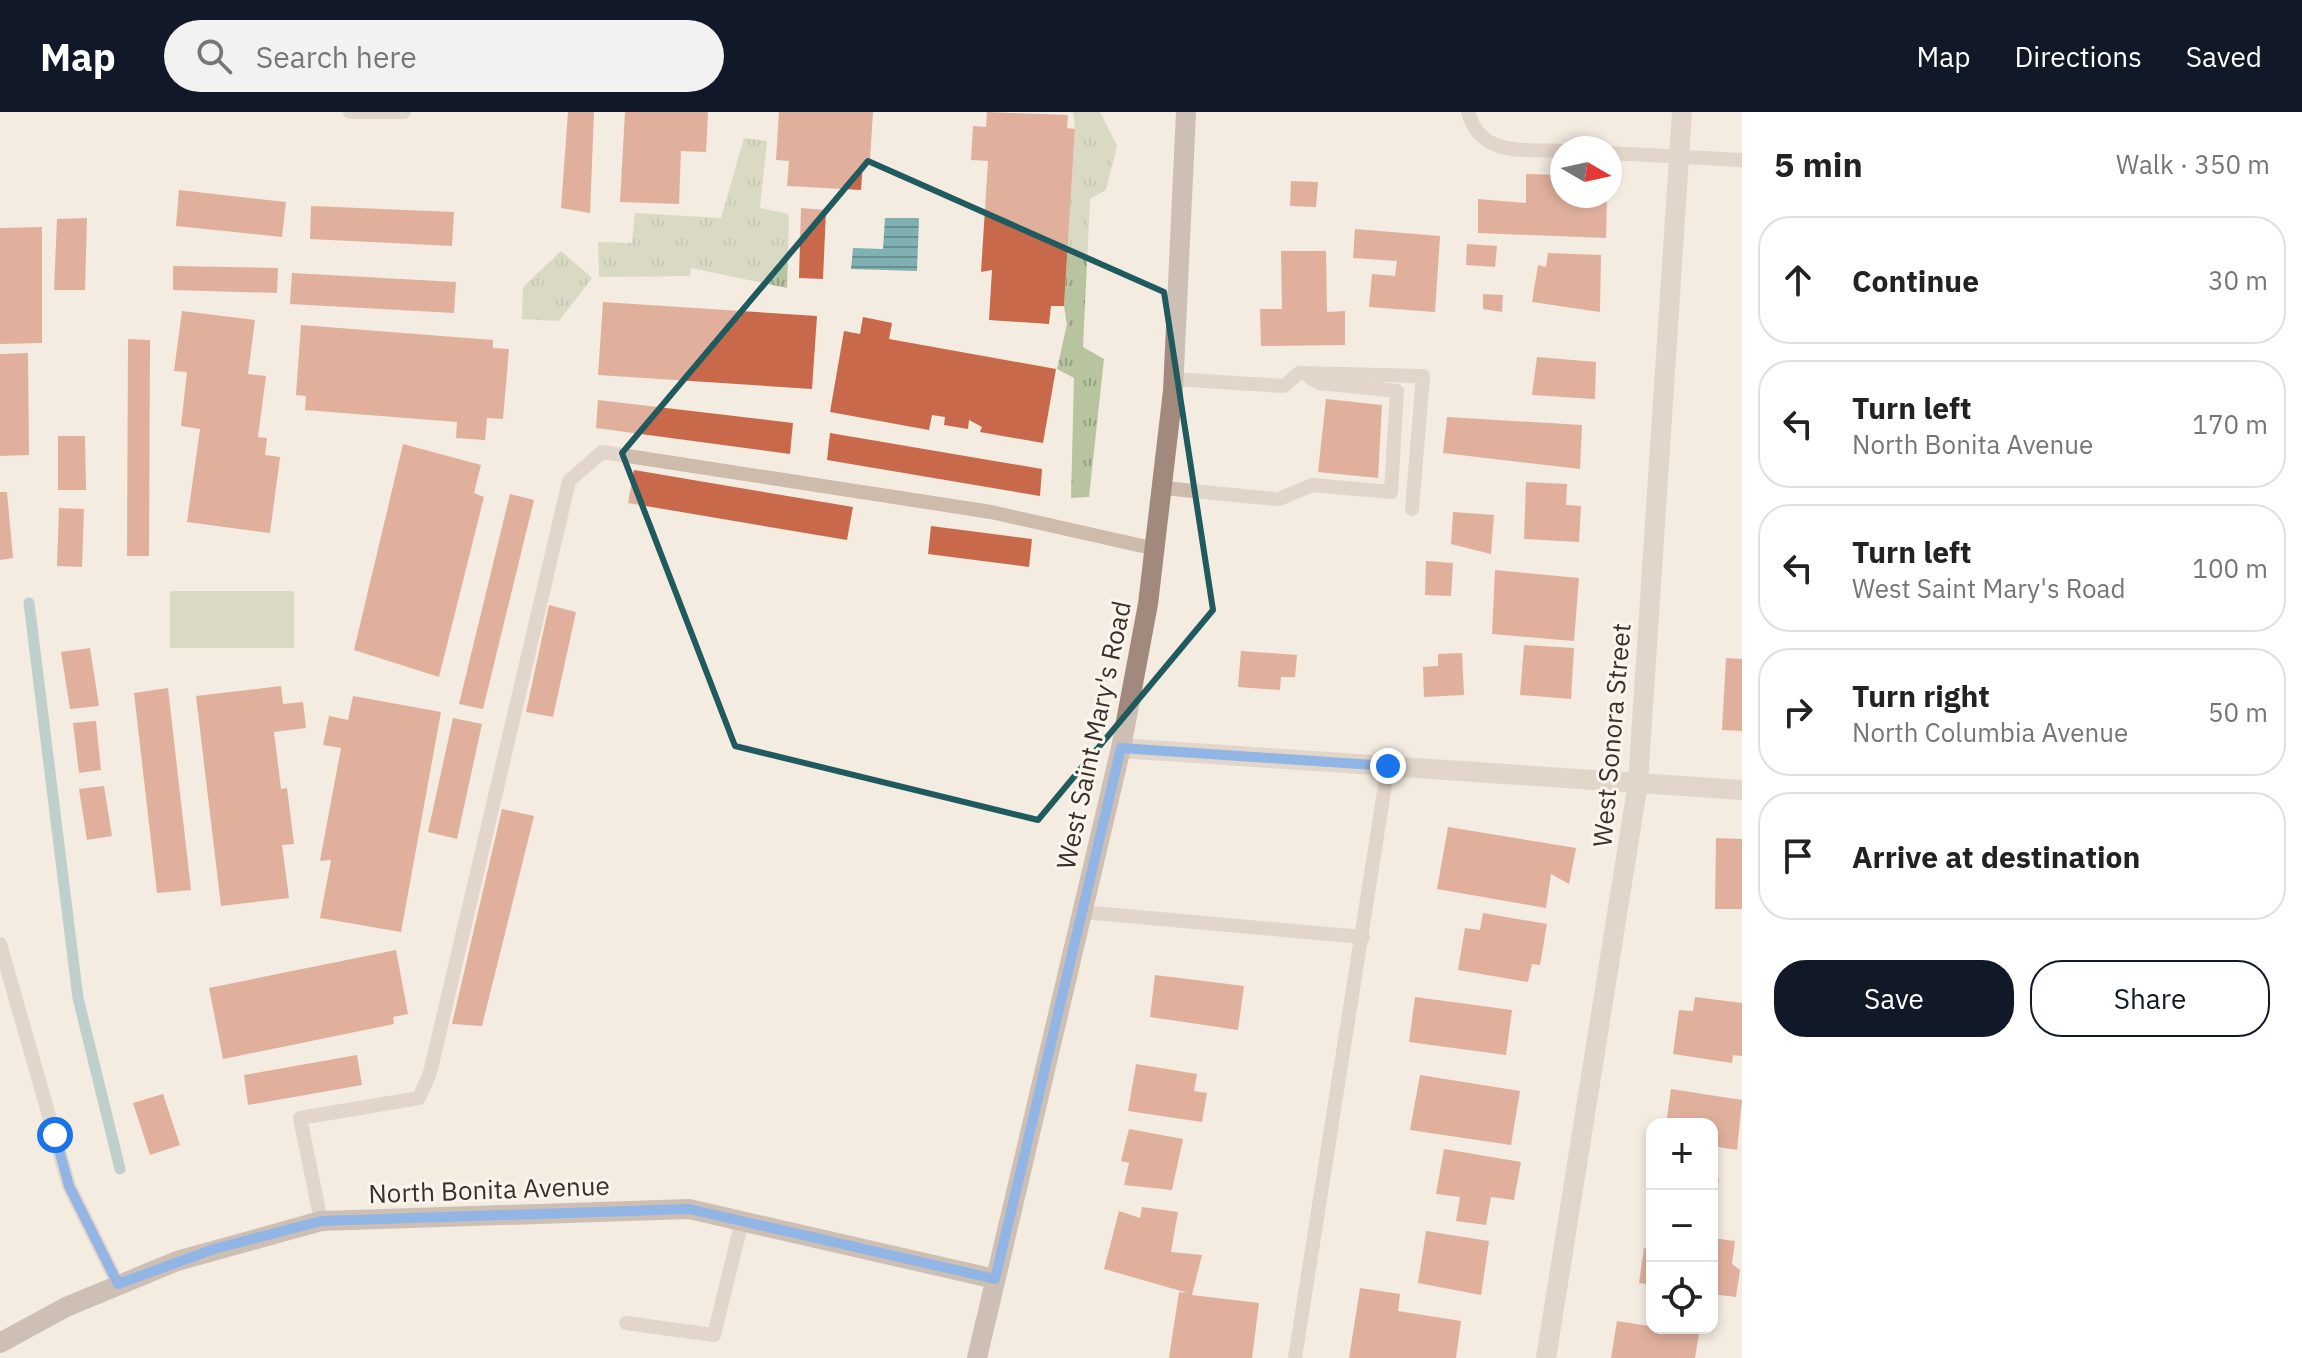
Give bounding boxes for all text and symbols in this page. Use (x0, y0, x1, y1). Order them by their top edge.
search box (164, 20, 724, 92)
text: Map (40, 32, 116, 81)
icon: search (192, 34, 236, 78)
text: Search here (256, 37, 417, 76)
text: Map (1916, 38, 1970, 75)
text: Directions (2014, 38, 2142, 75)
text: Saved (2186, 38, 2262, 75)
north arrow (1550, 136, 1622, 208)
text: 5 min (1774, 142, 1863, 186)
text: Walk · 350 m (2116, 147, 2270, 181)
icon: ahead (1776, 258, 1820, 302)
text: Continue (1852, 261, 1979, 300)
text: 30 m (2208, 263, 2268, 297)
text: Turn left (1852, 388, 1971, 427)
icon: left (1776, 402, 1820, 446)
text: 170 m (2192, 407, 2268, 441)
text: North Bonita Avenue (1852, 427, 2093, 461)
text: Turn left (1852, 532, 1971, 571)
icon: left (1776, 546, 1820, 590)
text: 100 m (2192, 551, 2268, 585)
text: West Saint Mary's Road (1852, 571, 2125, 605)
street label: West Saint Mary's Road (1048, 598, 1138, 872)
street label: West Sonora Street (1584, 622, 1638, 848)
text: Turn right (1852, 676, 1990, 715)
icon: right (1776, 690, 1820, 734)
text: 50 m (2208, 695, 2268, 729)
text: North Columbia Avenue (1852, 715, 2128, 749)
route end (1370, 748, 1406, 784)
icon: arrive (1776, 834, 1820, 878)
text: Arrive at destination (1852, 837, 2140, 876)
button: Save (1774, 960, 2014, 1037)
button: Share (2030, 960, 2270, 1037)
route start (37, 1117, 73, 1153)
map controls (1646, 1118, 1718, 1334)
button: + (1646, 1118, 1718, 1190)
street label: North Bonita Avenue (368, 1168, 610, 1210)
button: − (1646, 1190, 1718, 1262)
button: locate (1646, 1262, 1718, 1334)

